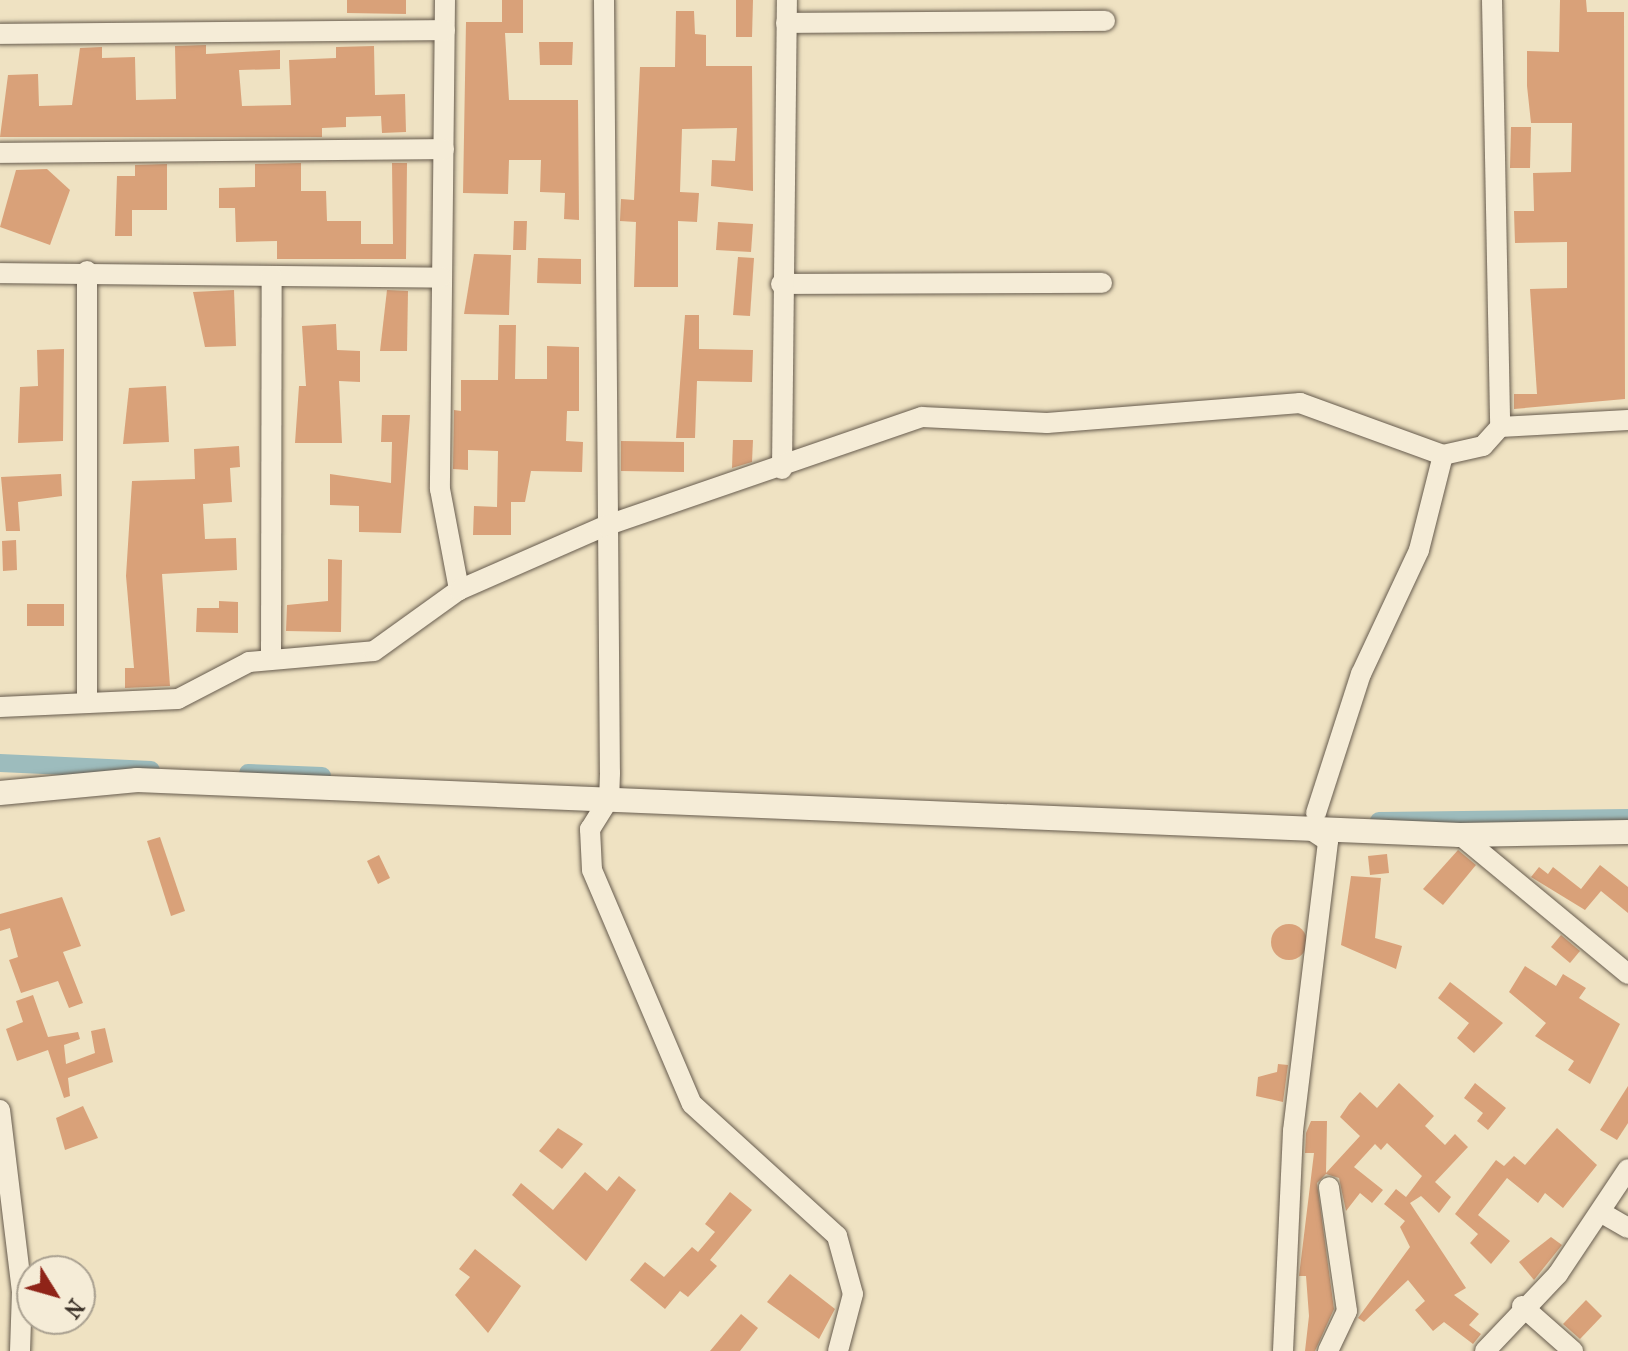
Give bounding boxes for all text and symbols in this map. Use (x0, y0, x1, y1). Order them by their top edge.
north arrow (16, 1255, 96, 1335)
text: N (58, 1294, 89, 1323)

